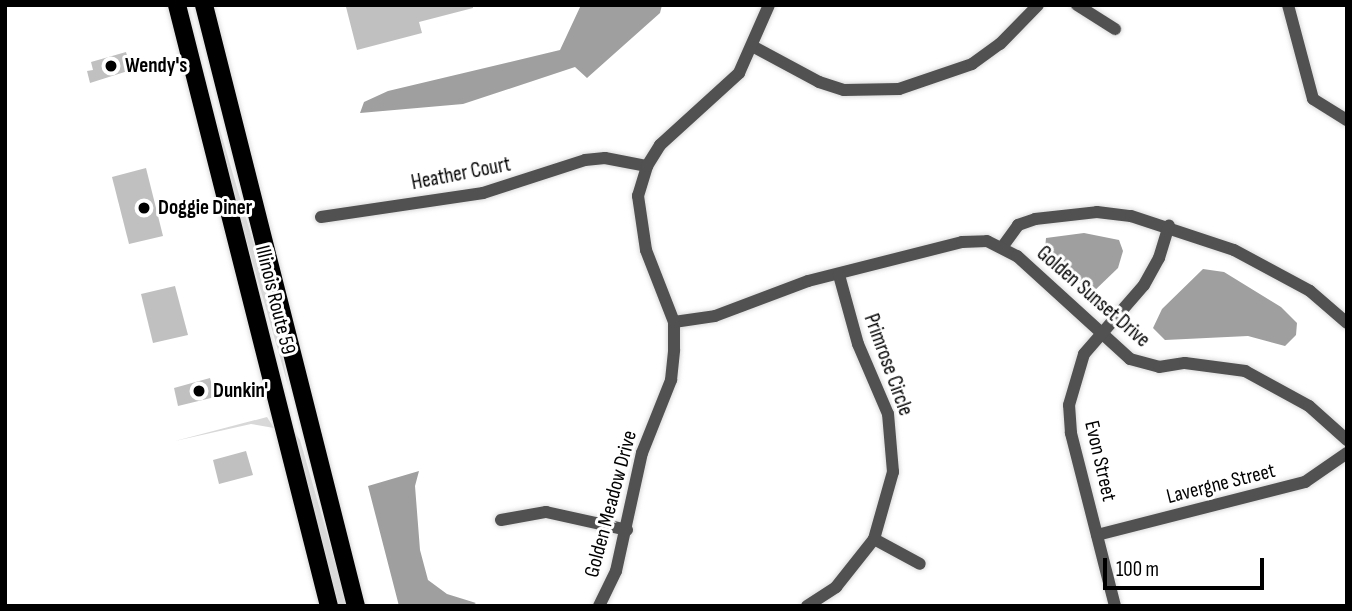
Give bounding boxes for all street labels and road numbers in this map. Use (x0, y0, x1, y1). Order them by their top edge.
street label: Heather Court (409, 152, 513, 196)
street label: Golden Sunset Drive (1031, 241, 1155, 353)
street label: Illinois Route 59 (249, 243, 301, 357)
street label: Primrose Circle (858, 311, 918, 419)
street label: Evon Street (1079, 418, 1121, 504)
street label: Golden Meadow Drive (579, 428, 643, 580)
street label: Lavergne Street (1164, 458, 1278, 510)

